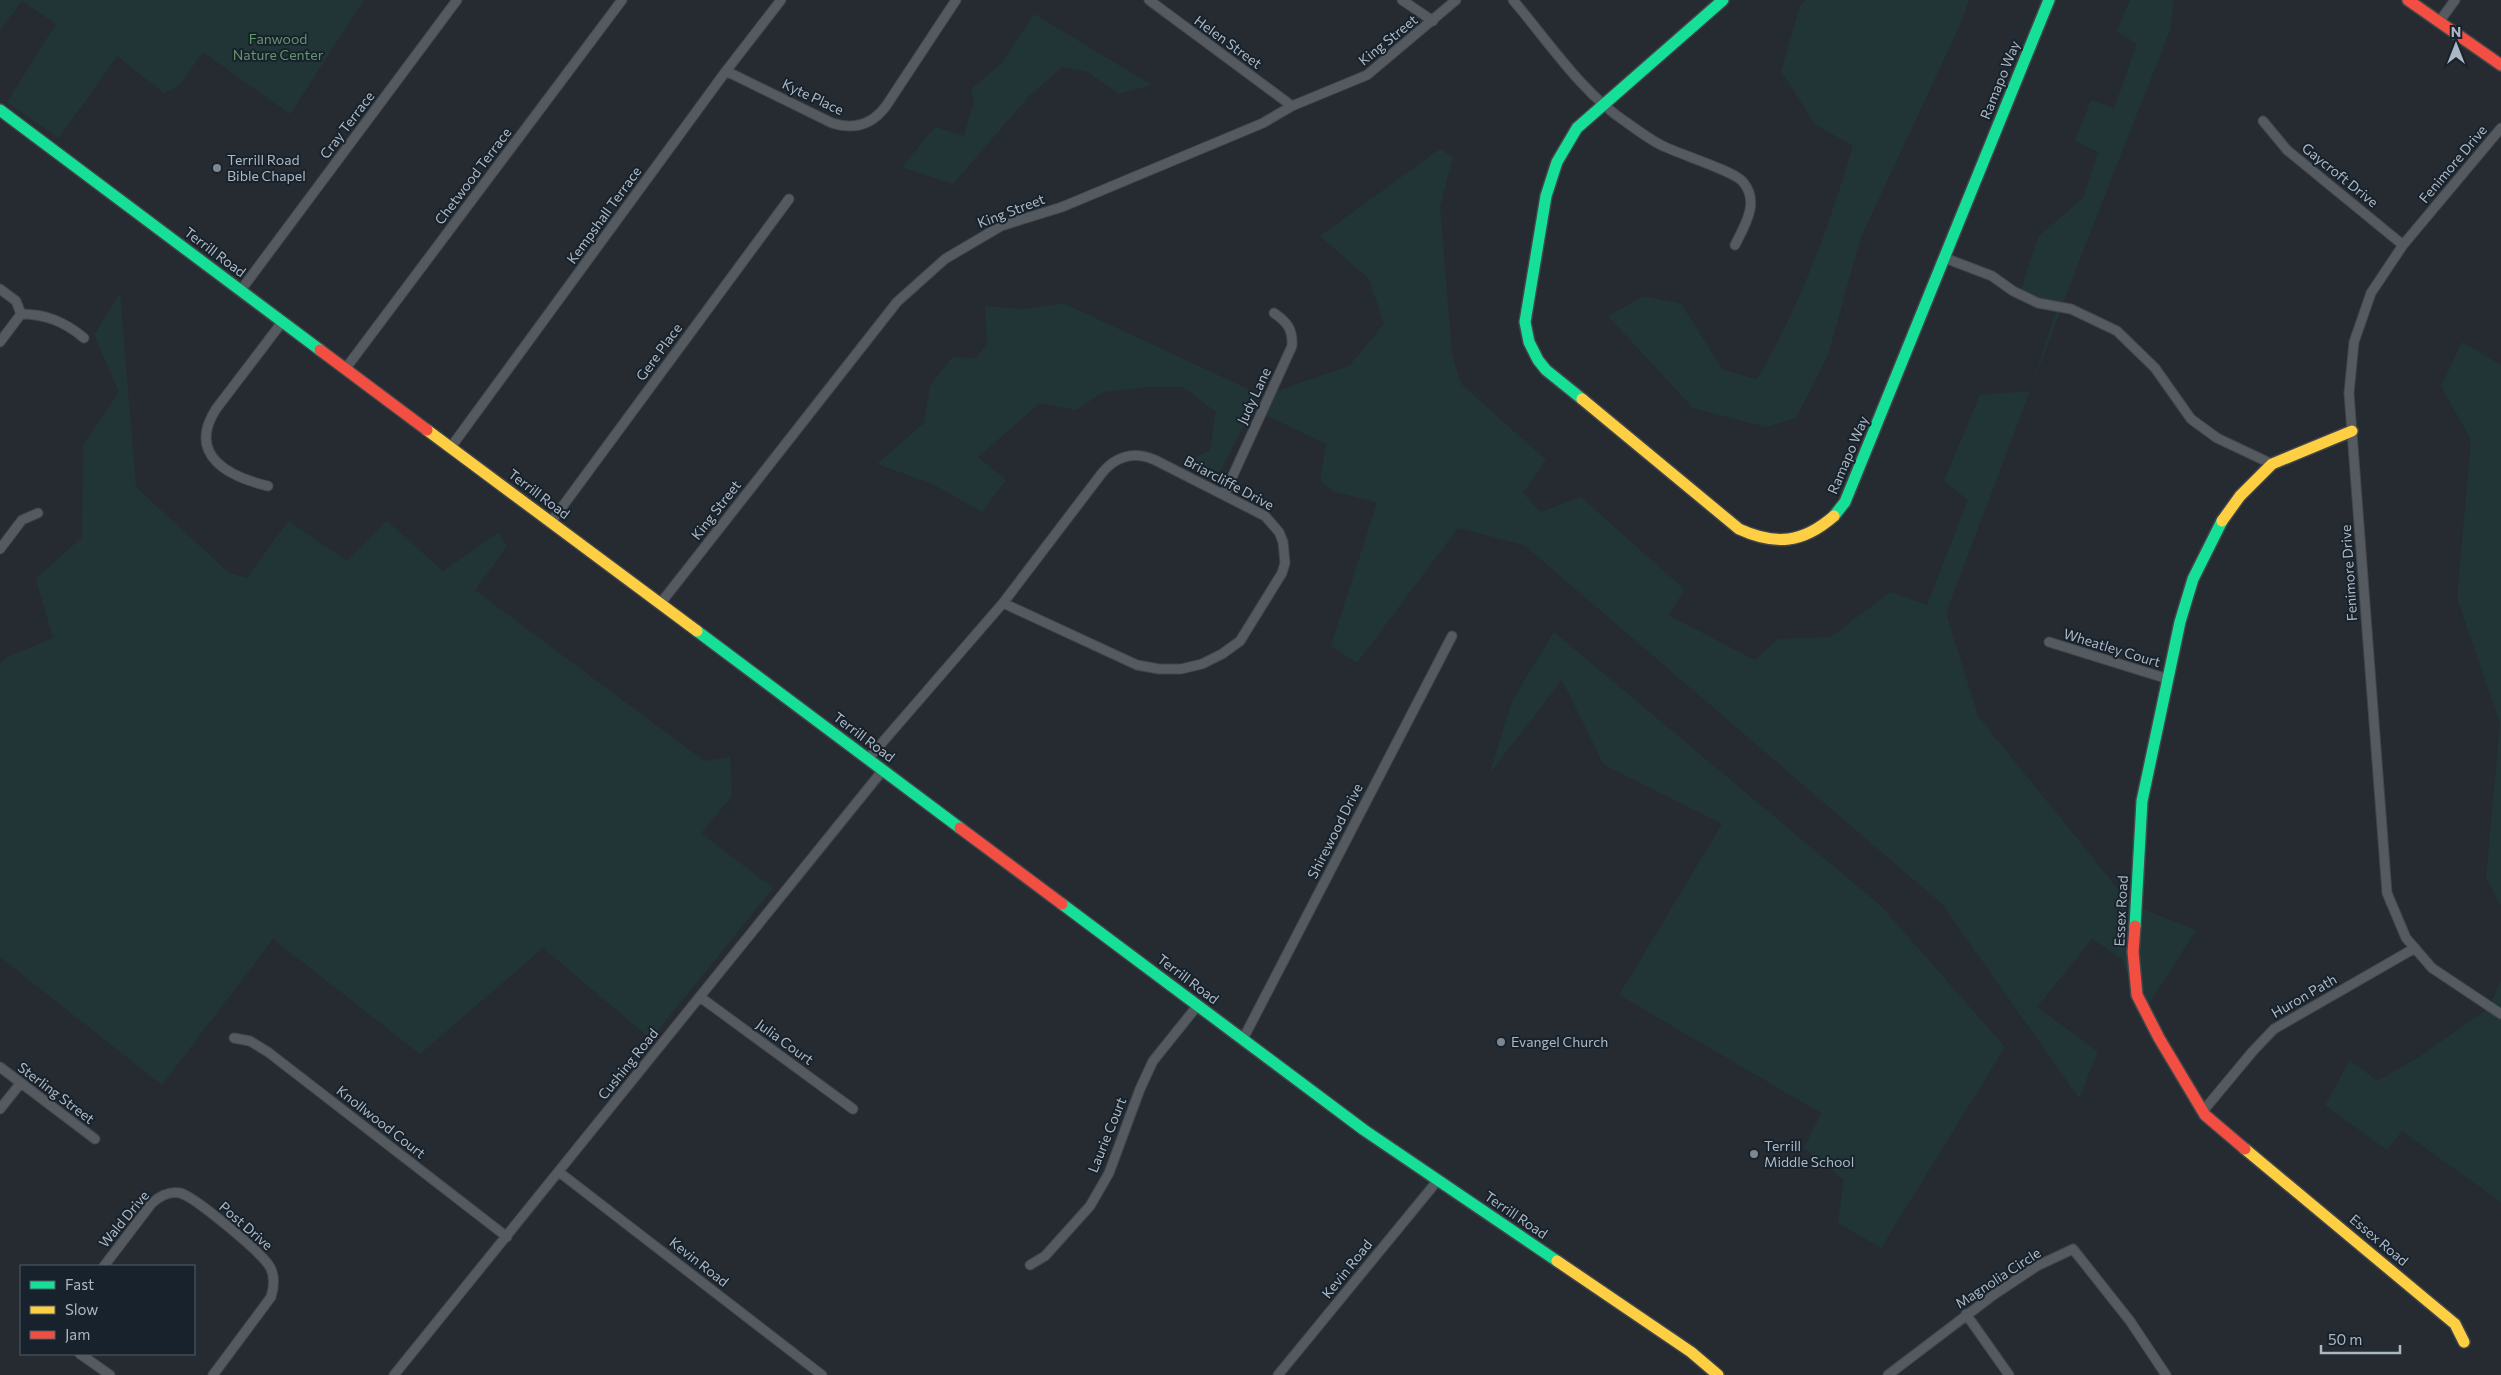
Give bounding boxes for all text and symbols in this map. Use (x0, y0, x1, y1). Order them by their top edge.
street label: Helen Street (1191, 11, 1265, 72)
street label: King Street (1355, 11, 1421, 69)
north arrow (2431, 20, 2481, 70)
text: N (2451, 23, 2461, 40)
park label: Fanwood Nature Center (233, 30, 324, 63)
street label: Ramapo Way (1976, 38, 2023, 122)
street label: Kyte Place (780, 75, 847, 118)
street label: Cray Terrace (316, 88, 377, 162)
street label: Fenimore Drive (2415, 121, 2490, 206)
street label: Chetwood Terrace (431, 124, 515, 228)
street label: Gaycroft Drive (2299, 139, 2382, 210)
place label: Terrill Road Bible Chapel (227, 151, 306, 184)
marker: Terrill Road Bible Chapel (211, 162, 223, 174)
street label: Kempshall Terrace (563, 163, 645, 267)
street label: King Street (975, 190, 1047, 231)
street label: Terrill Road (181, 223, 249, 280)
street label: Gere Place (632, 320, 685, 384)
street label: Judy Lane (1233, 365, 1274, 427)
street label: Ramapo Way (1823, 413, 1872, 497)
street label: Briarcliffe Drive (1181, 452, 1277, 513)
street label: Terrill Road (505, 465, 573, 522)
street label: King Street (687, 476, 744, 543)
street label: Fenimore Drive (2337, 524, 2360, 622)
street label: Wheatley Court (2062, 625, 2163, 670)
street label: Terrill Road (830, 708, 898, 765)
street label: Shirewood Drive (1303, 780, 1366, 881)
street label: Essex Road (2110, 875, 2131, 947)
street label: Terrill Road (1154, 950, 1222, 1007)
street label: Huron Path (2268, 970, 2339, 1021)
street label: Julia Court (754, 1015, 817, 1068)
street label: Cushing Road (594, 1025, 661, 1103)
place label: Evangel Church (1511, 1033, 1608, 1050)
marker: Evangel Church (1495, 1036, 1507, 1048)
street label: Sterling Street (15, 1058, 98, 1127)
street label: Knollwood Court (333, 1082, 429, 1162)
street label: Laurie Court (1084, 1095, 1129, 1175)
place label: Terrill Middle School (1764, 1137, 1854, 1170)
marker: Terrill Middle School (1748, 1148, 1760, 1160)
street label: Wald Drive (95, 1187, 152, 1251)
street label: Terrill Road (1481, 1187, 1551, 1242)
street label: Post Drive (216, 1198, 277, 1253)
street label: Essex Road (2347, 1210, 2412, 1269)
street label: Kevin Road (666, 1233, 732, 1290)
street label: Kevin Road (1318, 1236, 1375, 1301)
street label: Magnolia Circle (1952, 1244, 2044, 1311)
legend (20, 1265, 195, 1355)
text: Fast (65, 1275, 94, 1293)
text: Slow (65, 1300, 98, 1318)
scale bar (2321, 1322, 2400, 1354)
text: Jam (65, 1325, 90, 1343)
text: 50 m (2328, 1330, 2362, 1348)

